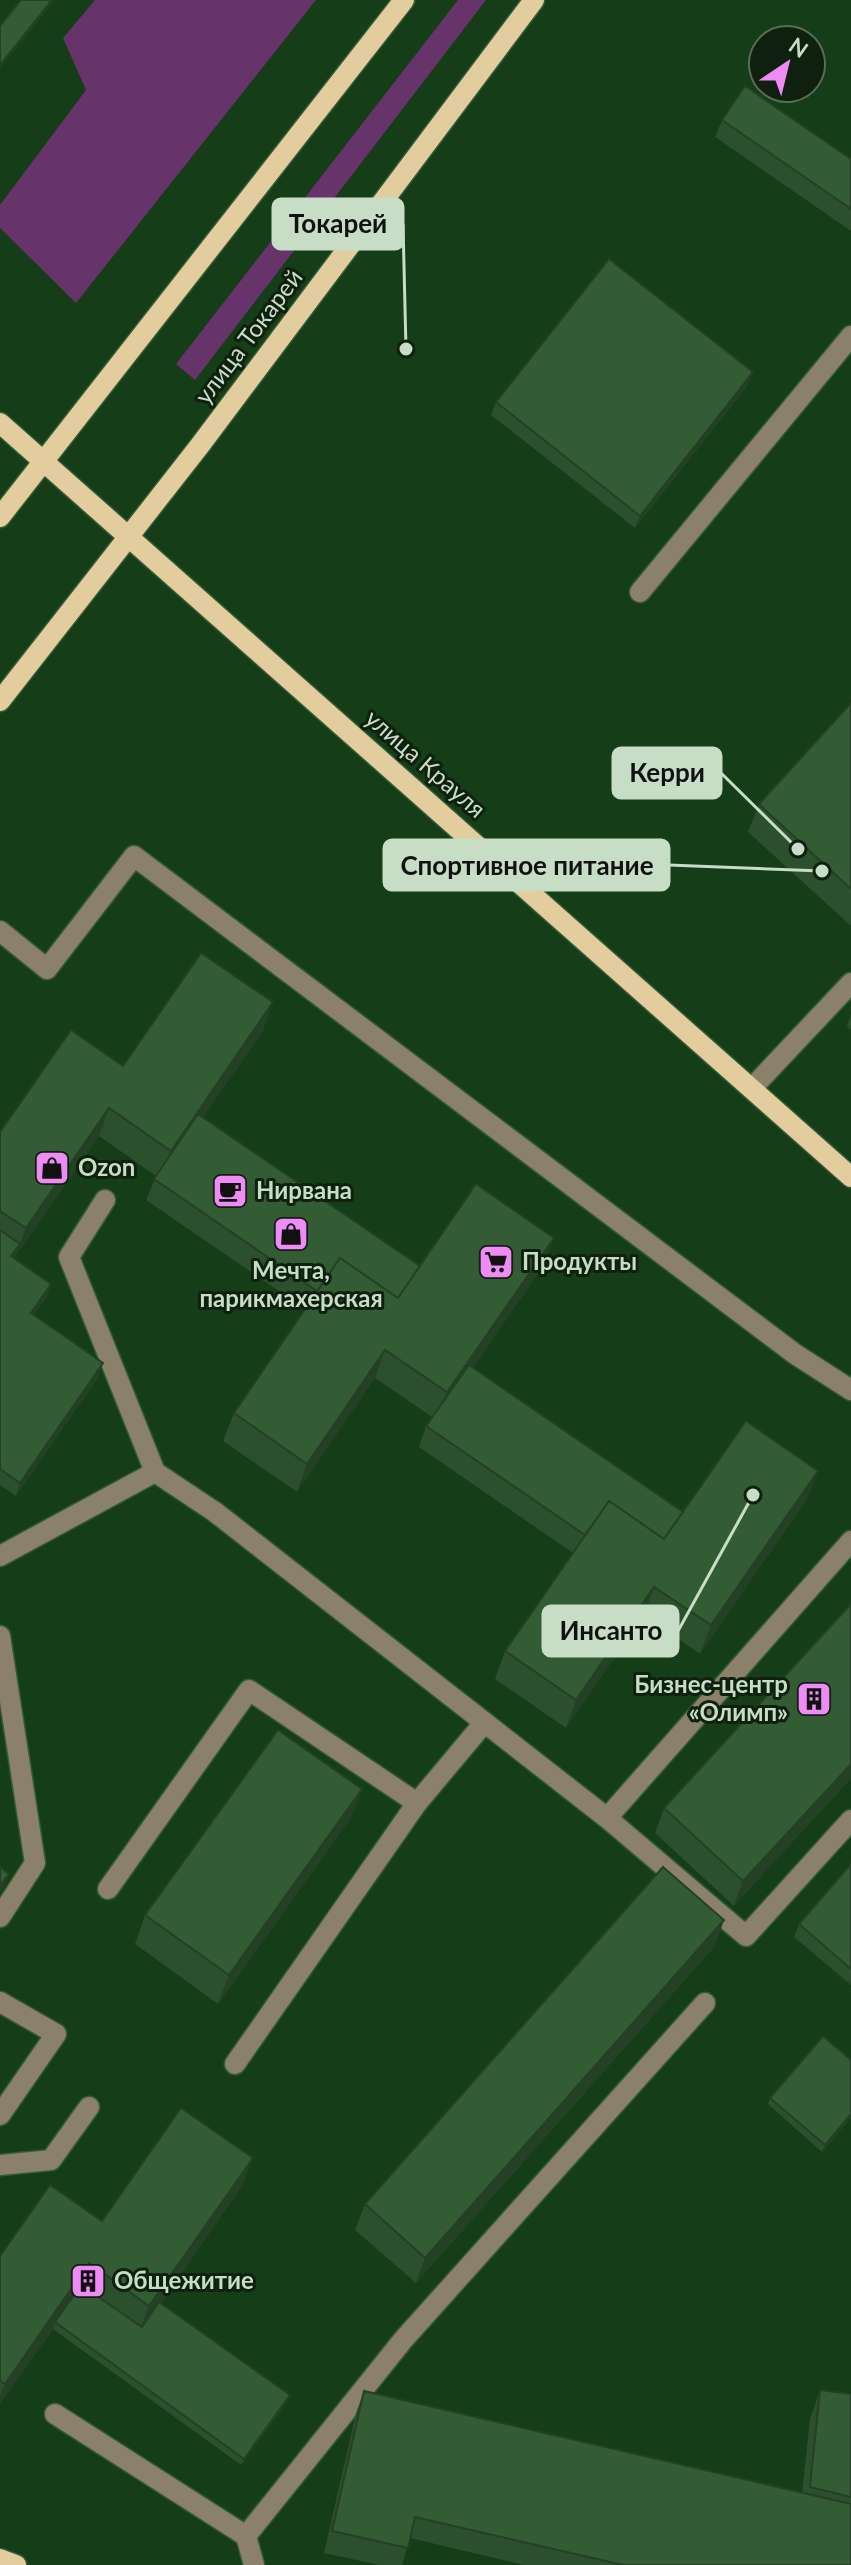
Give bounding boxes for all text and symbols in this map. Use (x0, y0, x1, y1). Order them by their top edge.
north arrow (747, 24, 827, 104)
text: N (784, 31, 813, 63)
callout: Токарей (273, 199, 403, 249)
text: Токарей (289, 207, 387, 239)
street label: улица Токарей (188, 263, 308, 409)
street label: улица Крауля (360, 703, 492, 823)
callout: Керри (613, 748, 721, 798)
text: Керри (629, 756, 705, 788)
callout: Спортивное питание (384, 840, 669, 890)
text: Спортивное питание (400, 849, 654, 881)
shop icon: Ozon (33, 1149, 71, 1187)
place label: Ozon (78, 1152, 135, 1181)
cafe icon: Нирвана (211, 1172, 249, 1210)
place label: Нирвана (256, 1175, 352, 1204)
shop icon: Мечта, парикмахерская (272, 1215, 310, 1253)
supermarket icon: Продукты (477, 1243, 515, 1281)
place label: Продукты (522, 1246, 637, 1275)
place label: Мечта, парикмахерская (199, 1255, 383, 1312)
callout: Инсанто (543, 1606, 678, 1656)
text: Инсанто (559, 1614, 663, 1646)
place label: Бизнес-центр «Олимп» (634, 1669, 788, 1726)
building icon: Бизнес-центр «Олимп» (795, 1680, 833, 1718)
building icon: Общежитие (69, 2262, 107, 2300)
place label: Общежитие (114, 2265, 254, 2294)

